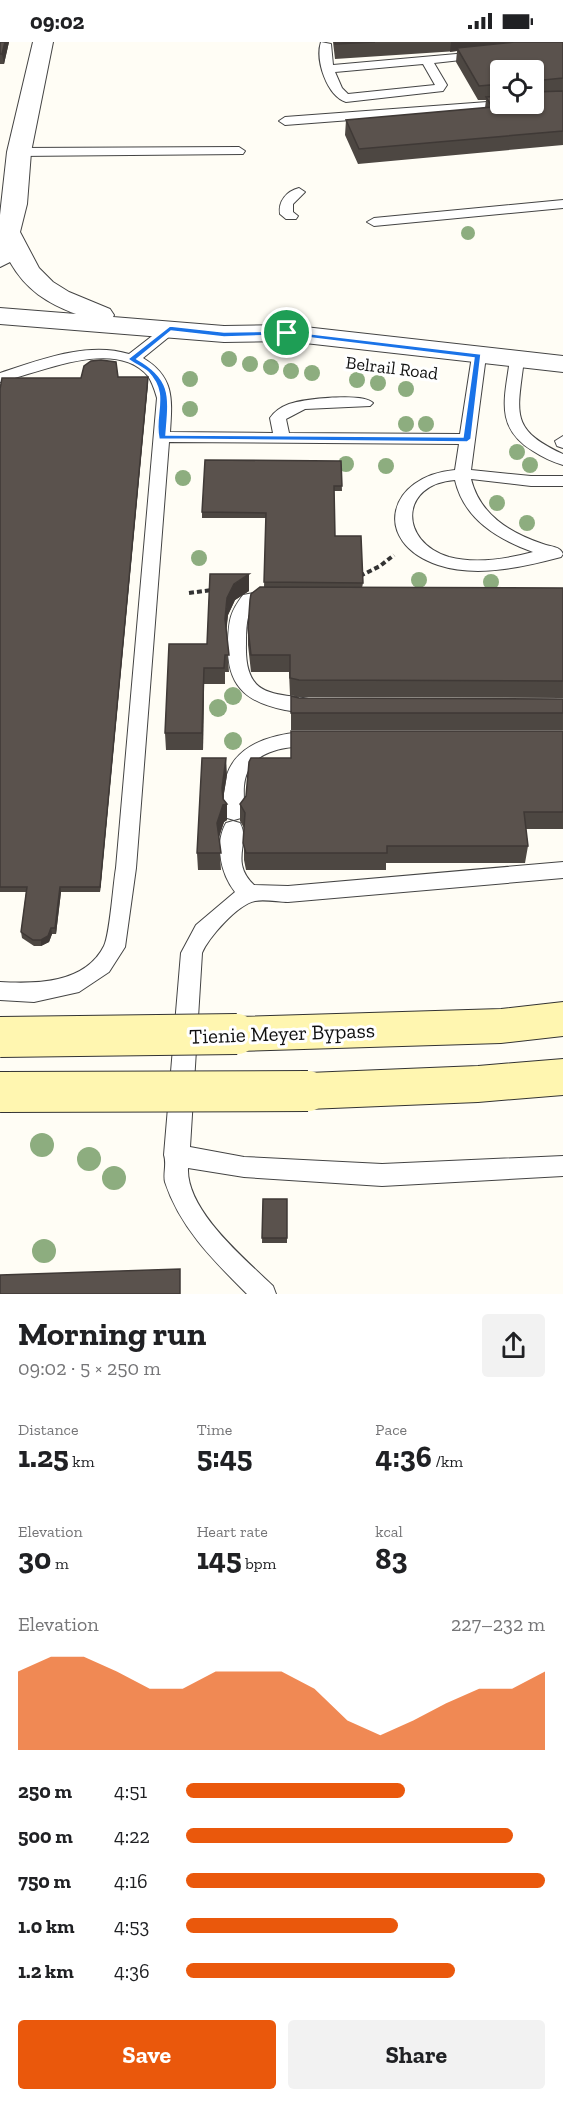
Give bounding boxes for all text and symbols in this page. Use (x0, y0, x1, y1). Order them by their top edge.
text: 09:02 (30, 8, 84, 35)
map controls (490, 60, 544, 114)
button: locate (490, 60, 544, 114)
pin (261, 307, 312, 358)
icon: arrive (270, 316, 303, 349)
street label: Belrail Road (345, 351, 440, 385)
street label: Tienie Meyer Bypass (189, 1017, 375, 1049)
text: Morning run (18, 1314, 206, 1353)
button: share (482, 1314, 545, 1377)
text: 09:02 · 5 × 250 m (18, 1356, 161, 1380)
text: Distance (18, 1420, 79, 1439)
text: Time (197, 1420, 232, 1439)
text: Pace (375, 1420, 407, 1439)
text: 1.25 (18, 1439, 69, 1475)
text: 5:45 (197, 1439, 253, 1475)
text: 4:36 (375, 1439, 432, 1475)
text: km (69, 1452, 95, 1471)
text: /km (432, 1452, 463, 1471)
text: Elevation (18, 1522, 83, 1541)
text: Heart rate (197, 1522, 268, 1541)
text: kcal (375, 1522, 403, 1541)
text: 30 (18, 1541, 51, 1577)
text: 145 (197, 1541, 242, 1577)
text: 83 (375, 1541, 408, 1577)
text: m (51, 1554, 69, 1573)
text: bpm (242, 1554, 276, 1573)
text: Elevation (18, 1612, 99, 1636)
text: 227–232 m (451, 1612, 545, 1636)
text: 250 m (18, 1779, 72, 1803)
text: 4:51 (114, 1779, 147, 1803)
text: 500 m (18, 1824, 73, 1848)
text: 4:22 (114, 1824, 150, 1848)
text: 750 m (18, 1869, 71, 1893)
text: 4:16 (114, 1869, 148, 1893)
text: 1.0 km (18, 1914, 74, 1938)
text: 4:53 (114, 1914, 149, 1938)
text: 1.2 km (18, 1959, 74, 1983)
text: 4:36 (114, 1959, 150, 1983)
button: Save (18, 2020, 276, 2089)
button: Share (288, 2020, 545, 2089)

